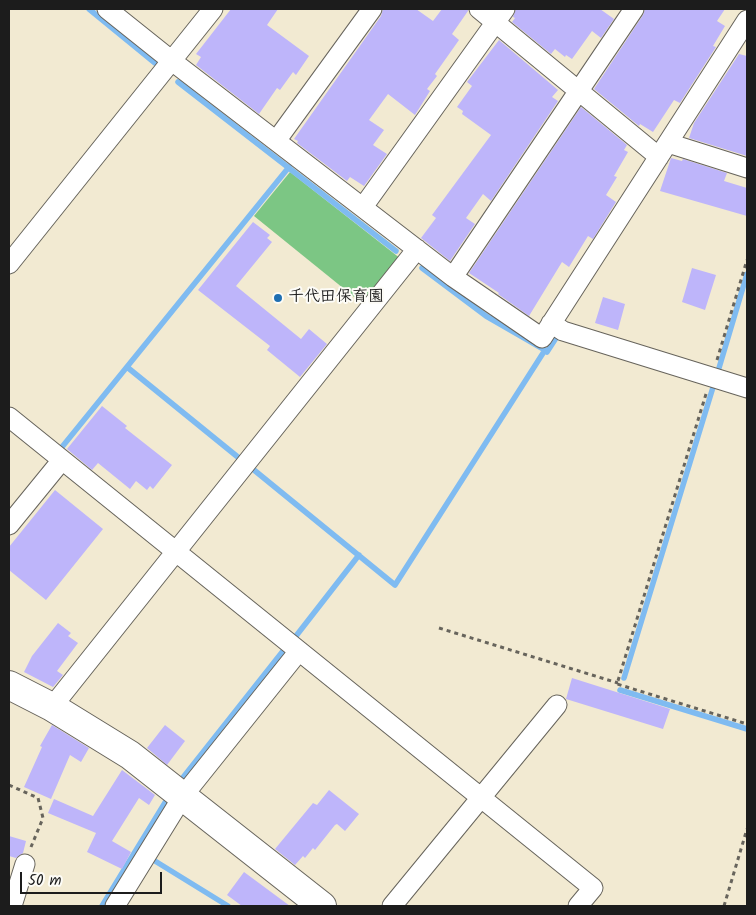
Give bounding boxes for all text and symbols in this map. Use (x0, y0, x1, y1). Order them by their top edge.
place label: 千代田保育園 (288, 288, 384, 308)
marker: 千代田保育園 (272, 292, 284, 304)
scale bar (22, 862, 165, 894)
text: 50 m (28, 869, 62, 893)

